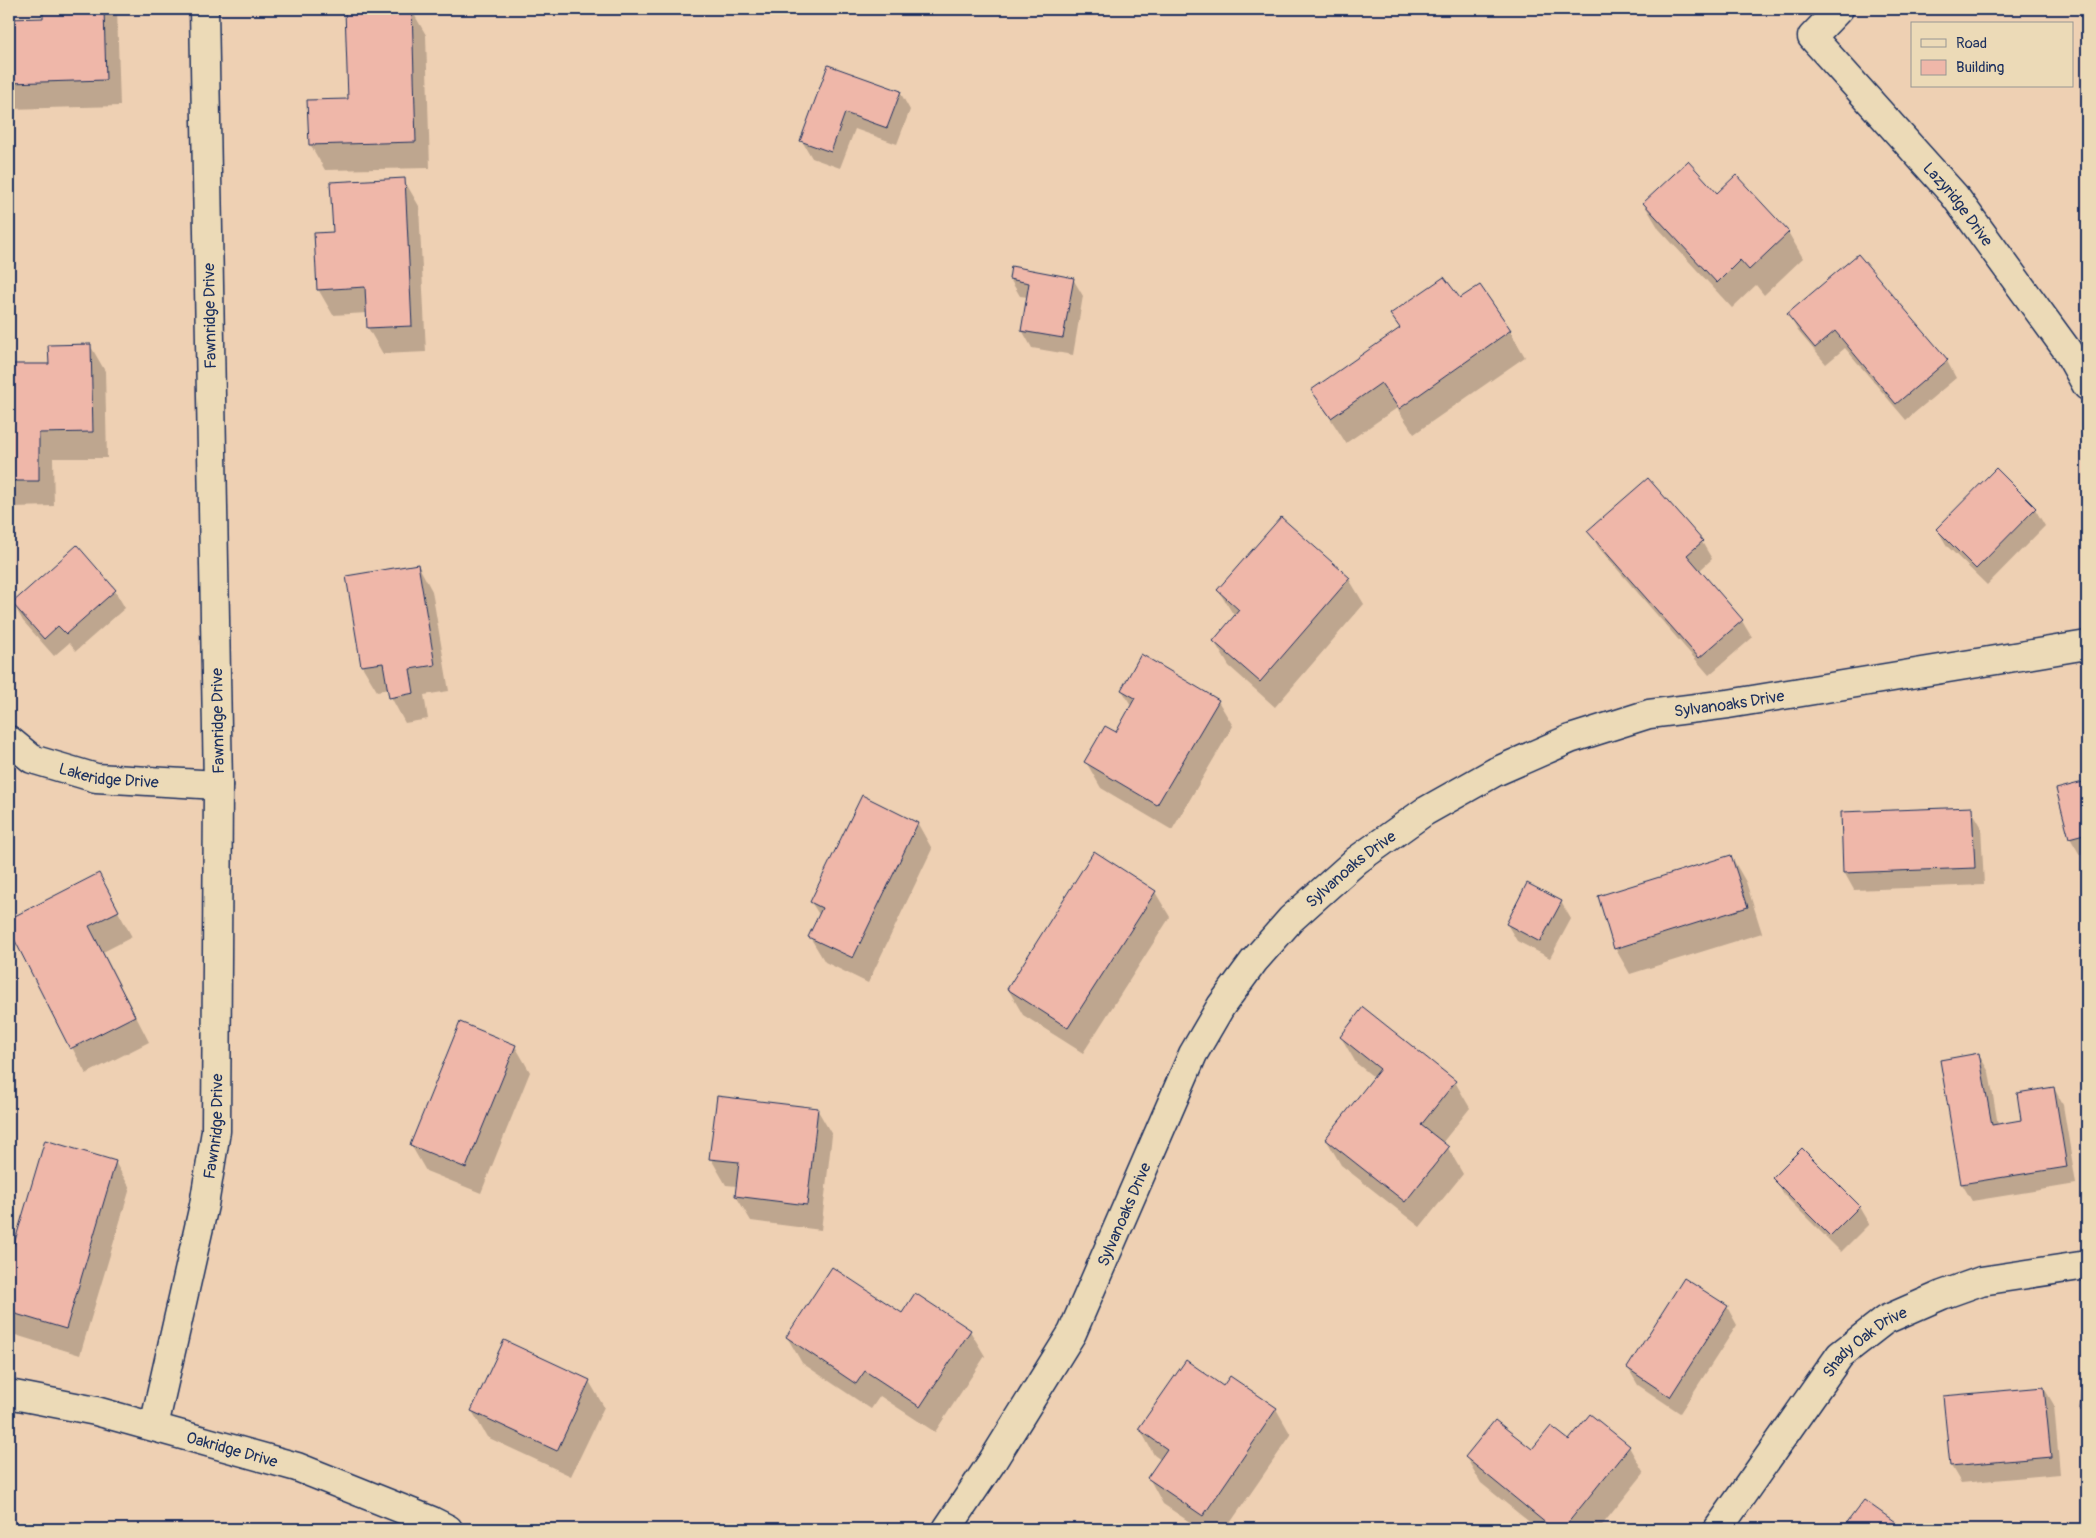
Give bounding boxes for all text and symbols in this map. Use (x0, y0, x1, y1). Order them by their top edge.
legend (1911, 22, 2074, 88)
text: Road (1956, 34, 1987, 53)
text: Building (1956, 58, 2004, 77)
street label: Lazyridge Drive (1918, 158, 1997, 250)
street label: Fawnridge Drive (199, 263, 221, 369)
street label: Fawnridge Drive (207, 668, 229, 774)
street label: Sylvanoaks Drive (1673, 686, 1786, 722)
street label: Lakeridge Drive (56, 759, 159, 793)
street label: Sylvanoaks Drive (1302, 826, 1400, 912)
street label: Fawnridge Drive (199, 1073, 227, 1181)
street label: Sylvanoaks Drive (1093, 1160, 1156, 1270)
street label: Shady Oak Drive (1818, 1303, 1910, 1382)
street label: Oakridge Drive (184, 1428, 280, 1472)

